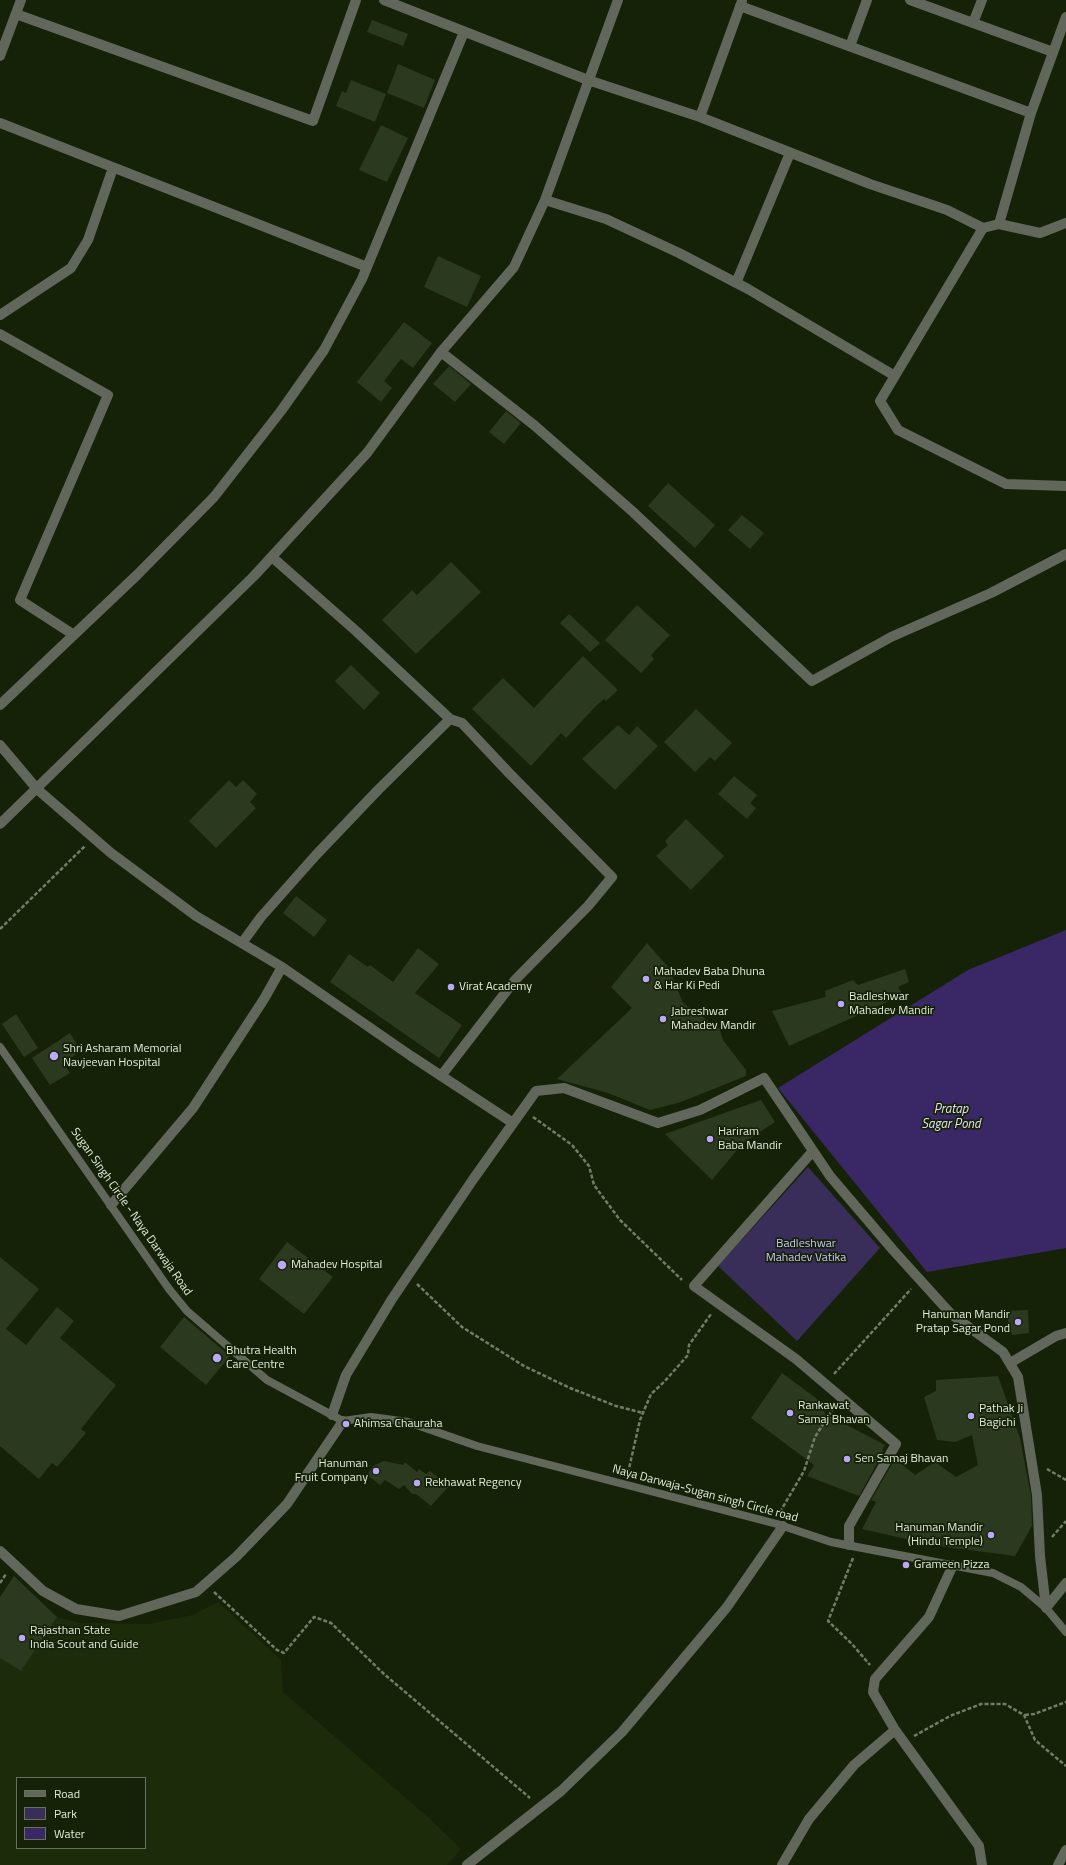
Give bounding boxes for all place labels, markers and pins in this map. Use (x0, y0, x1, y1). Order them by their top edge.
place label: Mahadev Baba Dhuna & Har Ki Pedi (654, 965, 765, 993)
marker: Mahadev Baba Dhuna & Har Ki Pedi (641, 974, 651, 984)
place label: Virat Academy (459, 980, 532, 994)
marker: Virat Academy (446, 982, 456, 992)
place label: Badleshwar Mahadev Mandir (849, 990, 934, 1018)
marker: Badleshwar Mahadev Mandir (836, 999, 846, 1009)
place label: Jabreshwar Mahadev Mandir (671, 1005, 756, 1033)
marker: Jabreshwar Mahadev Mandir (658, 1014, 668, 1024)
place label: Shri Asharam Memorial Navjeevan Hospital (63, 1042, 181, 1070)
marker: Shri Asharam Memorial Navjeevan Hospital (48, 1050, 60, 1062)
place label: Hariram Baba Mandir (718, 1125, 782, 1153)
marker: Hariram Baba Mandir (705, 1134, 715, 1144)
place label: Mahadev Hospital (291, 1258, 382, 1272)
marker: Mahadev Hospital (276, 1259, 288, 1271)
place label: Hanuman Mandir Pratap Sagar Pond (916, 1308, 1010, 1336)
marker: Hanuman Mandir Pratap Sagar Pond (1013, 1317, 1023, 1327)
place label: Bhutra Health Care Centre (226, 1344, 297, 1372)
marker: Bhutra Health Care Centre (211, 1352, 223, 1364)
place label: Rankawat Samaj Bhavan (798, 1399, 870, 1427)
place label: Pathak Ji Bagichi (979, 1402, 1023, 1430)
marker: Rankawat Samaj Bhavan (785, 1408, 795, 1418)
marker: Pathak Ji Bagichi (966, 1411, 976, 1421)
place label: Ahimsa Chauraha (354, 1417, 442, 1431)
marker: Ahimsa Chauraha (341, 1419, 351, 1429)
place label: Sen Samaj Bhavan (855, 1452, 948, 1466)
marker: Sen Samaj Bhavan (842, 1454, 852, 1464)
place label: Hanuman Fruit Company (295, 1457, 368, 1485)
marker: Hanuman Fruit Company (371, 1466, 381, 1476)
place label: Rekhawat Regency (425, 1476, 522, 1490)
marker: Rekhawat Regency (412, 1478, 422, 1488)
place label: Hanuman Mandir (Hindu Temple) (895, 1521, 983, 1549)
marker: Hanuman Mandir (Hindu Temple) (986, 1530, 996, 1540)
place label: Grameen Pizza (914, 1558, 989, 1572)
marker: Grameen Pizza (901, 1560, 911, 1570)
place label: Rajasthan State India Scout and Guide (30, 1624, 138, 1652)
marker: Rajasthan State India Scout and Guide (17, 1633, 27, 1643)

